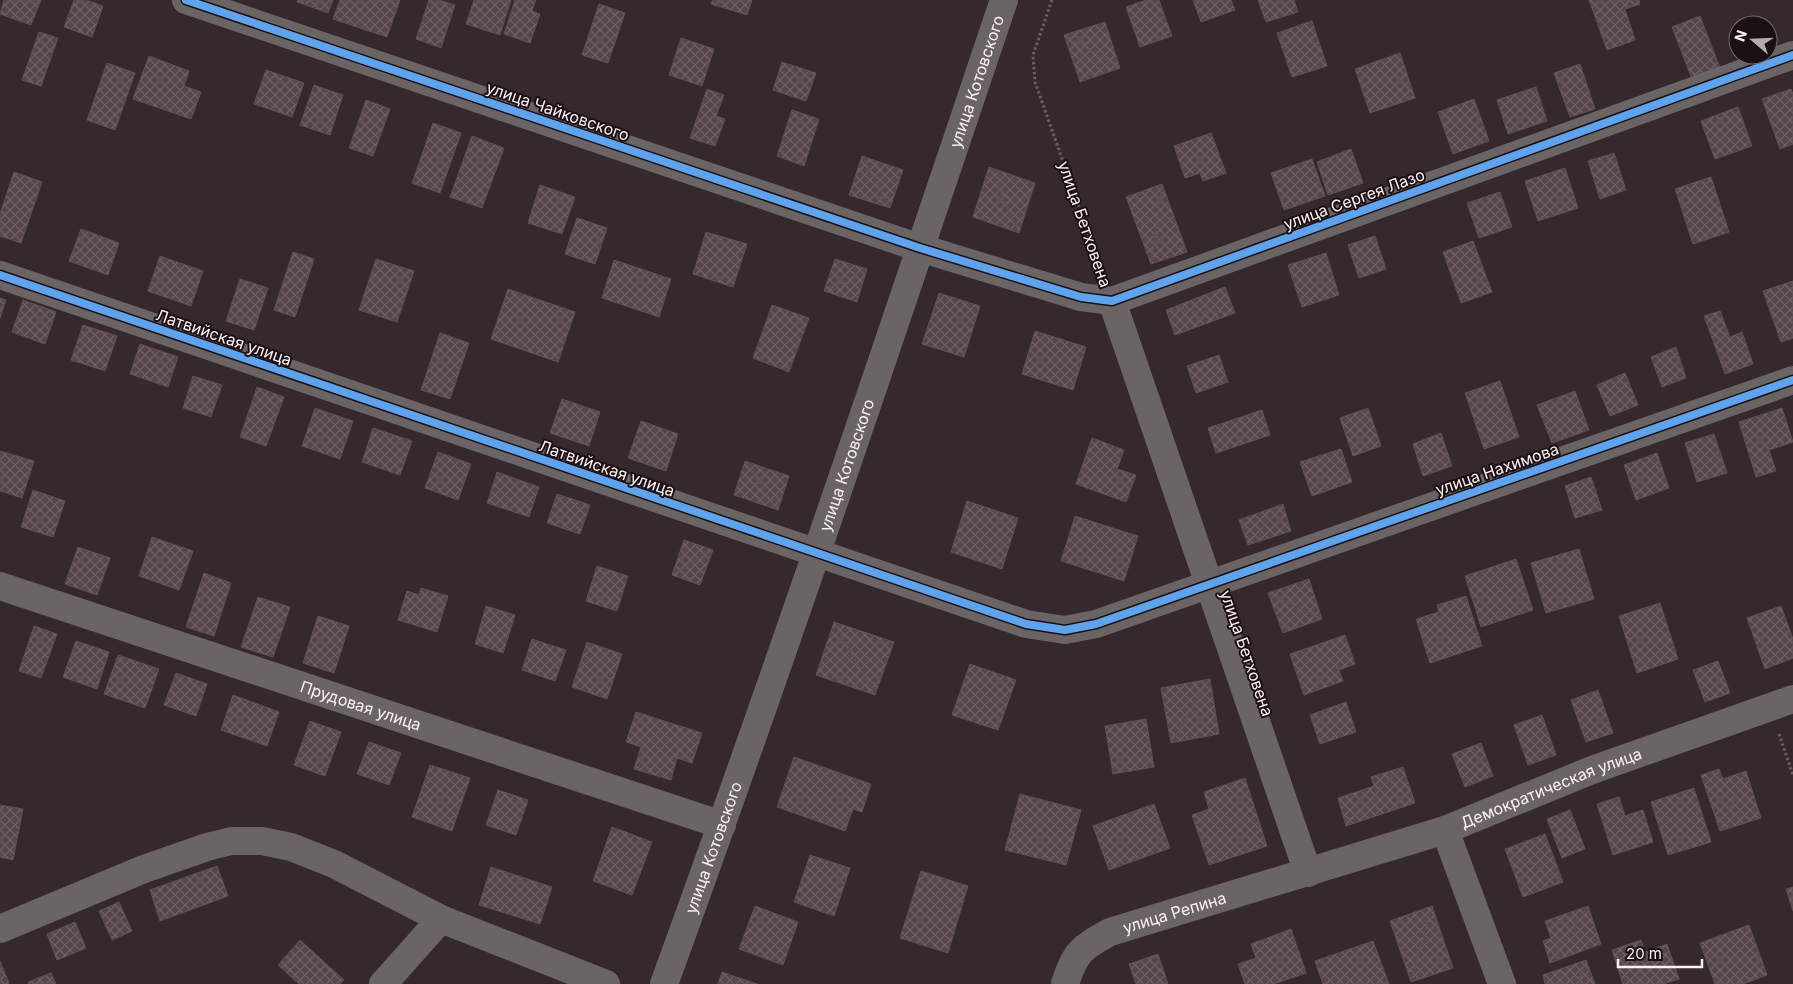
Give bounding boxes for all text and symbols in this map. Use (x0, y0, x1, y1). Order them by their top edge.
street label: улица Котовского (945, 13, 1008, 151)
north arrow (1728, 15, 1778, 65)
text: N (1730, 28, 1750, 43)
street label: улица Чайковского (484, 77, 632, 145)
street label: улица Бетховена (1054, 158, 1116, 290)
street label: улица Сергея Лазо (1281, 164, 1427, 234)
street label: Латвийская улица (153, 304, 295, 370)
street label: улица Котовского (815, 396, 878, 534)
street label: Латвийская улица (536, 435, 678, 501)
street label: улица Нахимова (1433, 439, 1561, 499)
street label: улица Бетховена (1216, 587, 1278, 719)
street label: Прудовая улица (298, 676, 424, 735)
street label: Демократическая улица (1457, 743, 1644, 833)
street label: улица Котовского (680, 779, 746, 916)
street label: улица Репина (1120, 887, 1228, 938)
scale bar (1618, 936, 1702, 968)
text: 20 m (1626, 944, 1662, 963)

